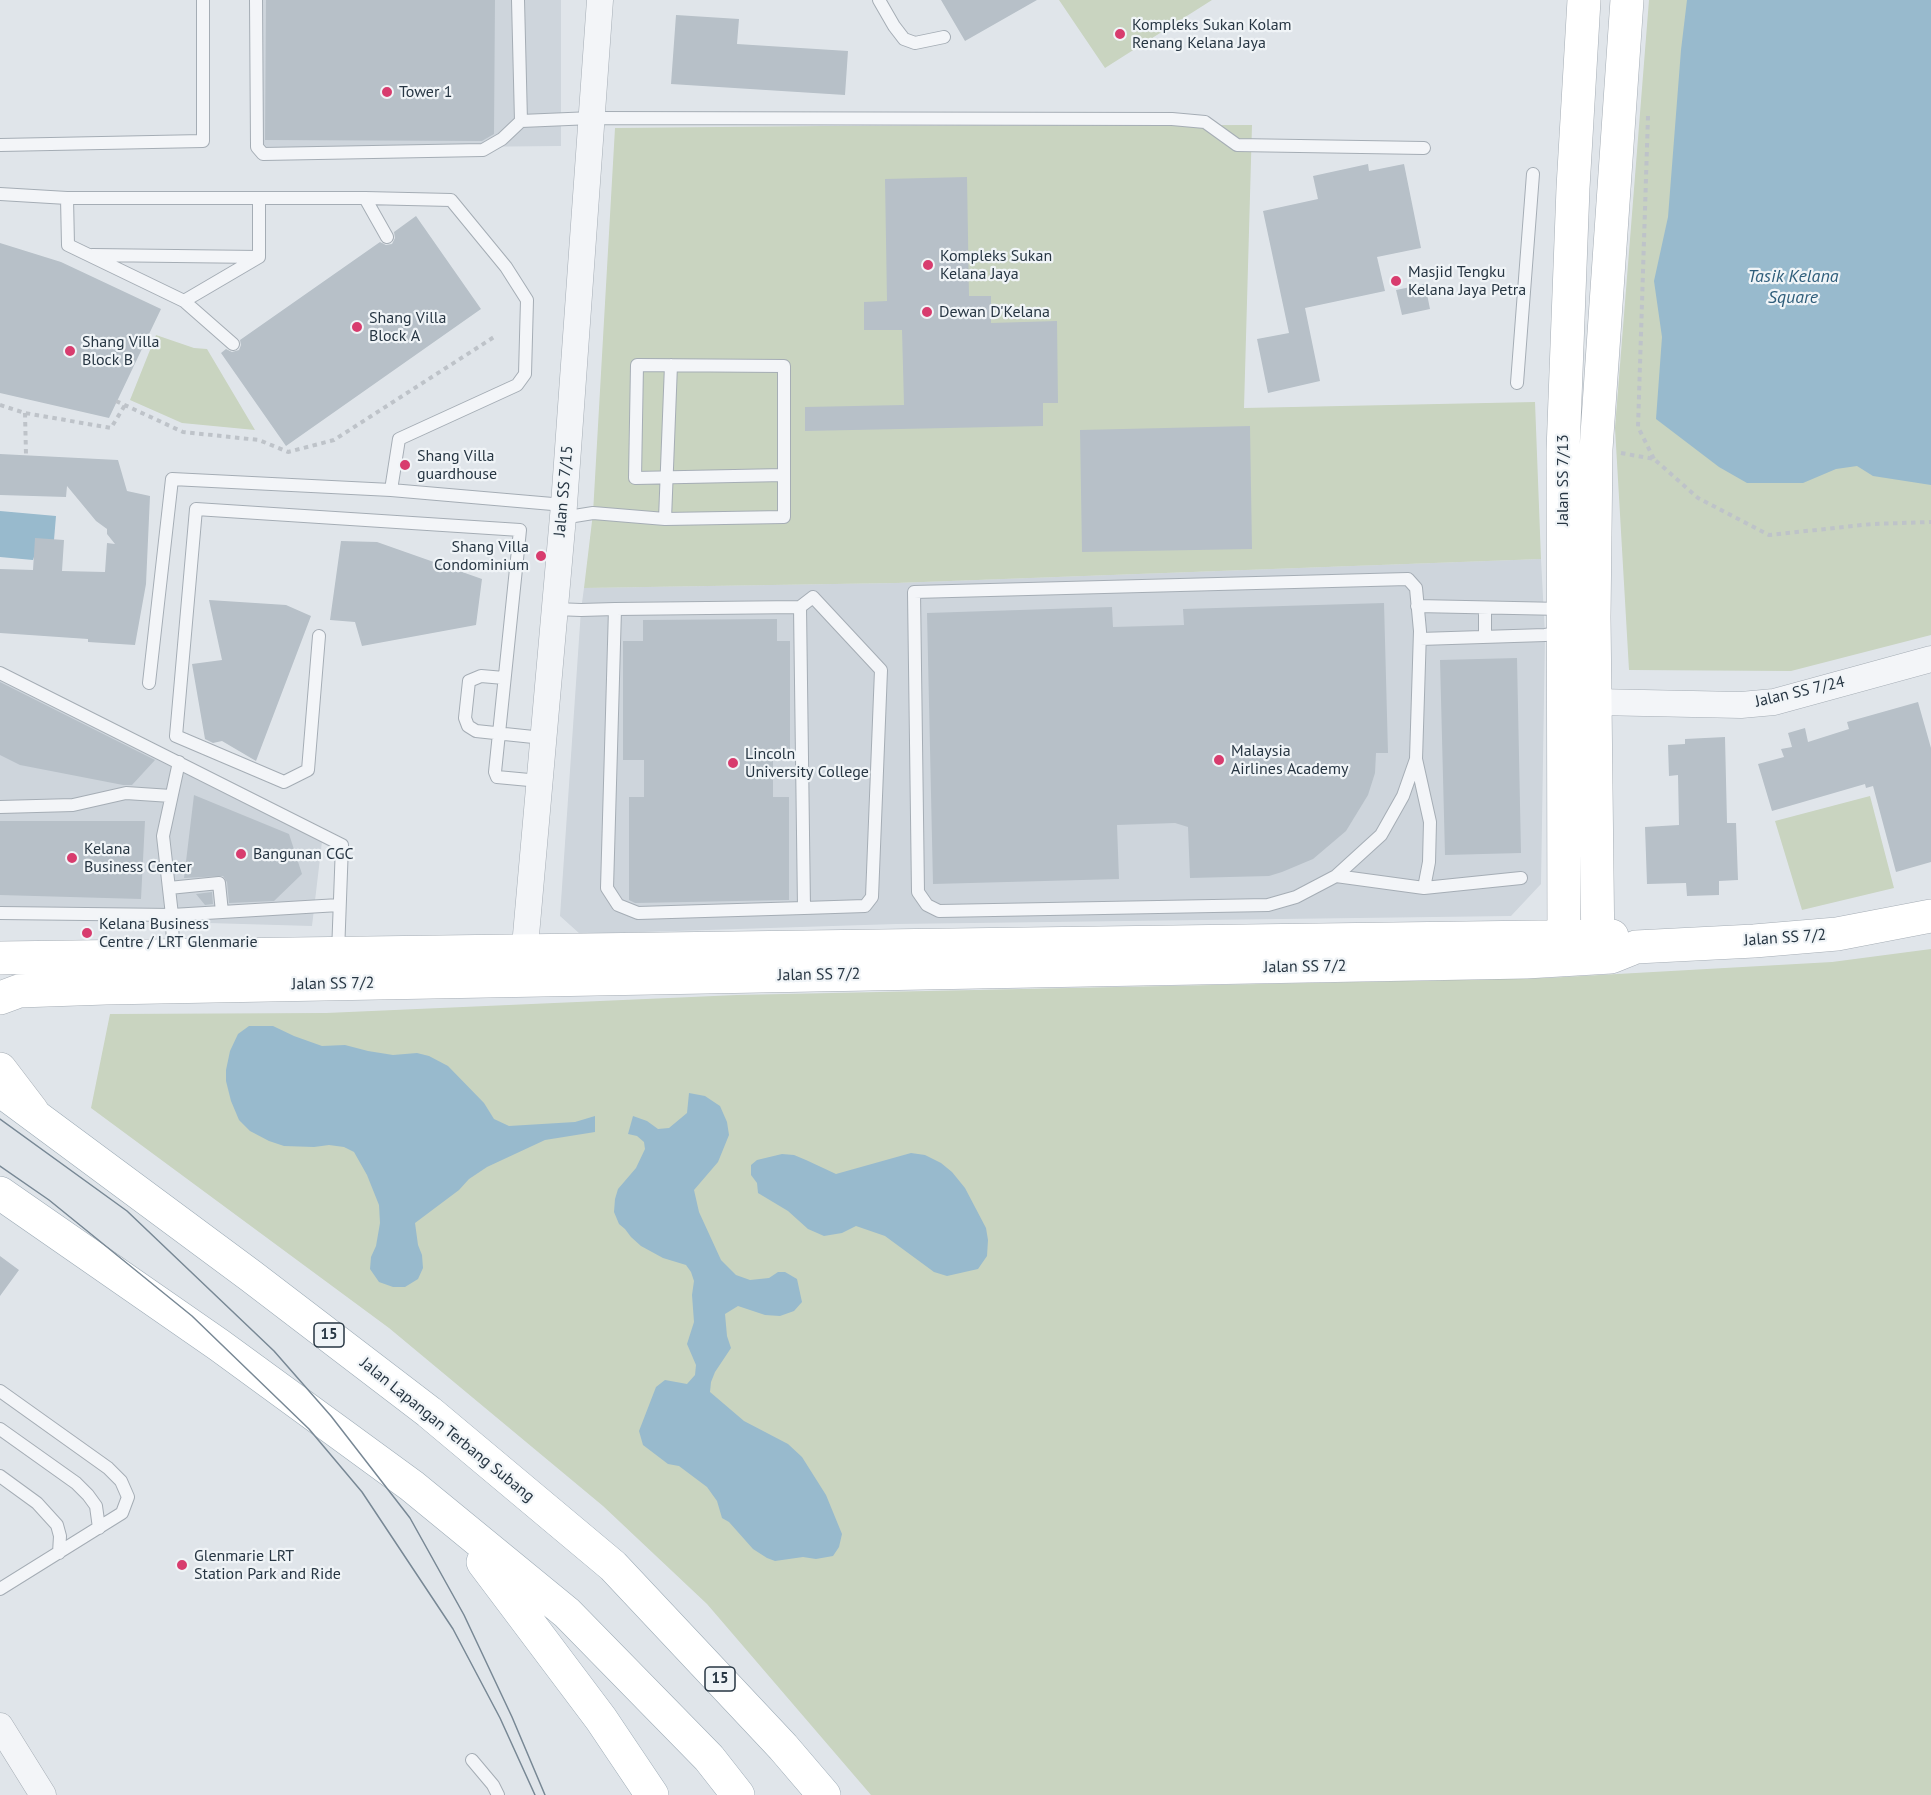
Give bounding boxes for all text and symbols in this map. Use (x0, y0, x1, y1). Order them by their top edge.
place label: Kompleks Sukan Kolam Renang Kelana Jaya (1132, 15, 1292, 53)
marker: Kompleks Sukan Kolam Renang Kelana Jaya (1113, 27, 1127, 41)
place label: Tower 1 (399, 82, 452, 102)
marker: Tower 1 (380, 85, 394, 99)
place label: Kompleks Sukan Kelana Jaya (940, 246, 1052, 284)
marker: Kompleks Sukan Kelana Jaya (921, 258, 935, 272)
place label: Masjid Tengku Kelana Jaya Petra (1408, 262, 1526, 300)
water label: Tasik Kelana Square (1747, 266, 1839, 308)
marker: Masjid Tengku Kelana Jaya Petra (1389, 274, 1403, 288)
place label: Dewan D'Kelana (939, 302, 1050, 322)
marker: Dewan D'Kelana (920, 305, 934, 319)
place label: Shang Villa Block A (369, 308, 446, 346)
marker: Shang Villa Block A (350, 320, 364, 334)
place label: Shang Villa Block B (82, 332, 159, 370)
marker: Shang Villa Block B (63, 344, 77, 358)
street label: Jalan SS 7/13 (1553, 434, 1573, 526)
street label: Jalan SS 7/15 (550, 445, 578, 537)
place label: Shang Villa guardhouse (417, 446, 497, 484)
marker: Shang Villa guardhouse (398, 458, 412, 472)
place label: Shang Villa Condominium (434, 537, 529, 575)
marker: Shang Villa Condominium (534, 549, 548, 563)
street label: Jalan SS 7/24 (1753, 672, 1847, 712)
place label: Malaysia Airlines Academy (1231, 741, 1348, 779)
place label: Lincoln University College (745, 744, 869, 782)
marker: Malaysia Airlines Academy (1212, 753, 1226, 767)
marker: Lincoln University College (726, 756, 740, 770)
place label: Kelana Business Center (84, 839, 192, 877)
place label: Bangunan CGC (253, 844, 354, 864)
marker: Bangunan CGC (234, 847, 248, 861)
marker: Kelana Business Center (65, 851, 79, 865)
place label: Kelana Business Centre / LRT Glenmarie (99, 914, 258, 952)
marker: Kelana Business Centre / LRT Glenmarie (80, 926, 94, 940)
street label: Jalan SS 7/2 (1743, 926, 1827, 950)
street label: Jalan SS 7/2 (1264, 957, 1346, 977)
street label: Jalan SS 7/2 (778, 965, 860, 985)
street label: Jalan SS 7/2 (292, 974, 374, 994)
road number: 15 (314, 1323, 344, 1347)
street label: Jalan Lapangan Terbang Subang (356, 1354, 538, 1506)
place label: Glenmarie LRT Station Park and Ride (194, 1546, 341, 1584)
marker: Glenmarie LRT Station Park and Ride (175, 1558, 189, 1572)
road number: 15 (705, 1667, 735, 1691)

